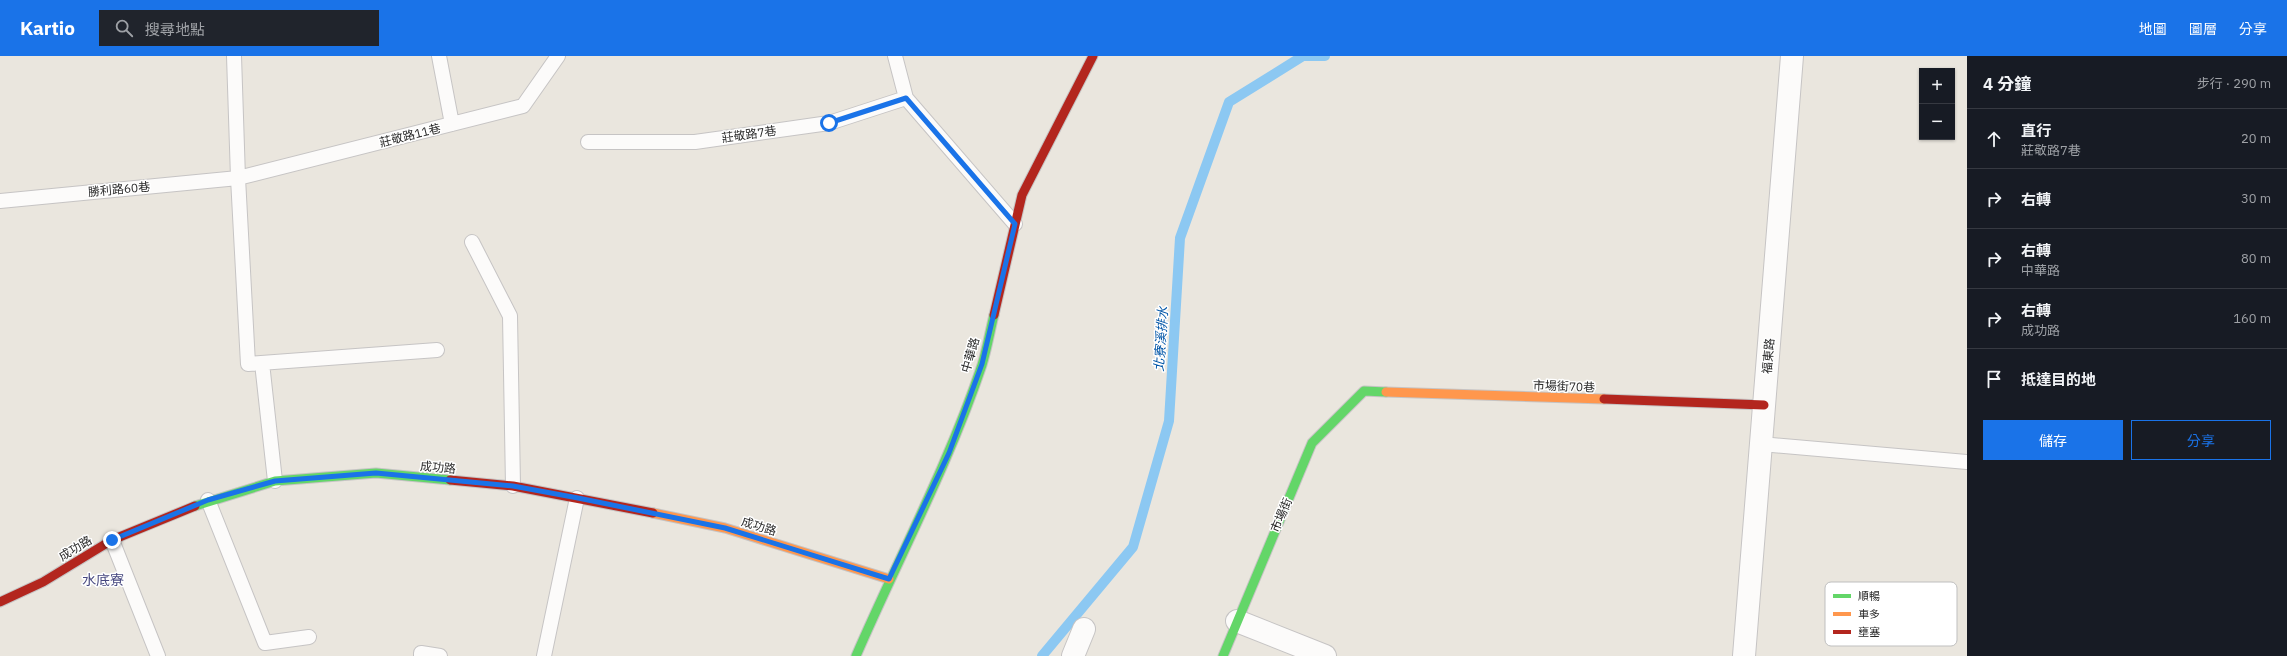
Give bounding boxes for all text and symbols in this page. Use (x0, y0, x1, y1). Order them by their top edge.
search box (99, 10, 379, 46)
text: Kartio (20, 16, 75, 40)
icon: search (113, 17, 135, 39)
text: 搜尋地點 (145, 20, 205, 39)
text: 地圖 (2139, 20, 2167, 38)
text: 圖層 (2189, 20, 2217, 38)
text: 分享 (2239, 20, 2267, 38)
map controls (1919, 68, 1955, 140)
button: + (1919, 68, 1955, 104)
text: 4 分鐘 (1983, 73, 2031, 95)
text: 步行 · 290 m (2197, 75, 2271, 92)
button: − (1919, 104, 1955, 140)
route start (820, 114, 838, 132)
street label: 莊敬路11巷 (378, 120, 442, 150)
text: 直行 (2021, 121, 2051, 140)
street label: 莊敬路7巷 (721, 123, 777, 145)
icon: ahead (1983, 128, 2005, 150)
text: 20 m (2241, 130, 2271, 147)
text: 莊敬路7巷 (2021, 142, 2081, 159)
street label: 勝利路60巷 (87, 179, 151, 199)
icon: right (1983, 188, 2005, 210)
text: 右轉 (2021, 190, 2051, 209)
text: 30 m (2241, 190, 2271, 207)
text: 右轉 (2021, 241, 2051, 260)
icon: right (1983, 248, 2005, 270)
text: 80 m (2241, 250, 2271, 267)
text: 中華路 (2021, 262, 2060, 279)
text: 右轉 (2021, 301, 2051, 320)
water label: 北寮溪排水 (1150, 305, 1172, 372)
icon: right (1983, 308, 2005, 330)
text: 160 m (2233, 310, 2271, 327)
text: 成功路 (2021, 322, 2060, 339)
street label: 中華路 (958, 336, 982, 374)
street label: 福東路 (1759, 337, 1777, 375)
icon: arrive (1983, 368, 2005, 390)
text: 抵達目的地 (2021, 370, 2096, 389)
street label: 市場街70巷 (1533, 377, 1595, 395)
button: 儲存 (1983, 420, 2123, 460)
button: 分享 (2131, 420, 2271, 460)
street label: 成功路 (419, 458, 457, 476)
street label: 市場街 (1267, 495, 1295, 535)
street label: 成功路 (740, 514, 778, 538)
route end (103, 531, 121, 549)
street label: 成功路 (56, 532, 94, 564)
district label: 水底寮 (82, 571, 124, 589)
legend (1825, 582, 1957, 646)
text: 順暢 (1858, 589, 1880, 603)
text: 車多 (1858, 607, 1880, 621)
text: 壅塞 (1858, 625, 1880, 639)

